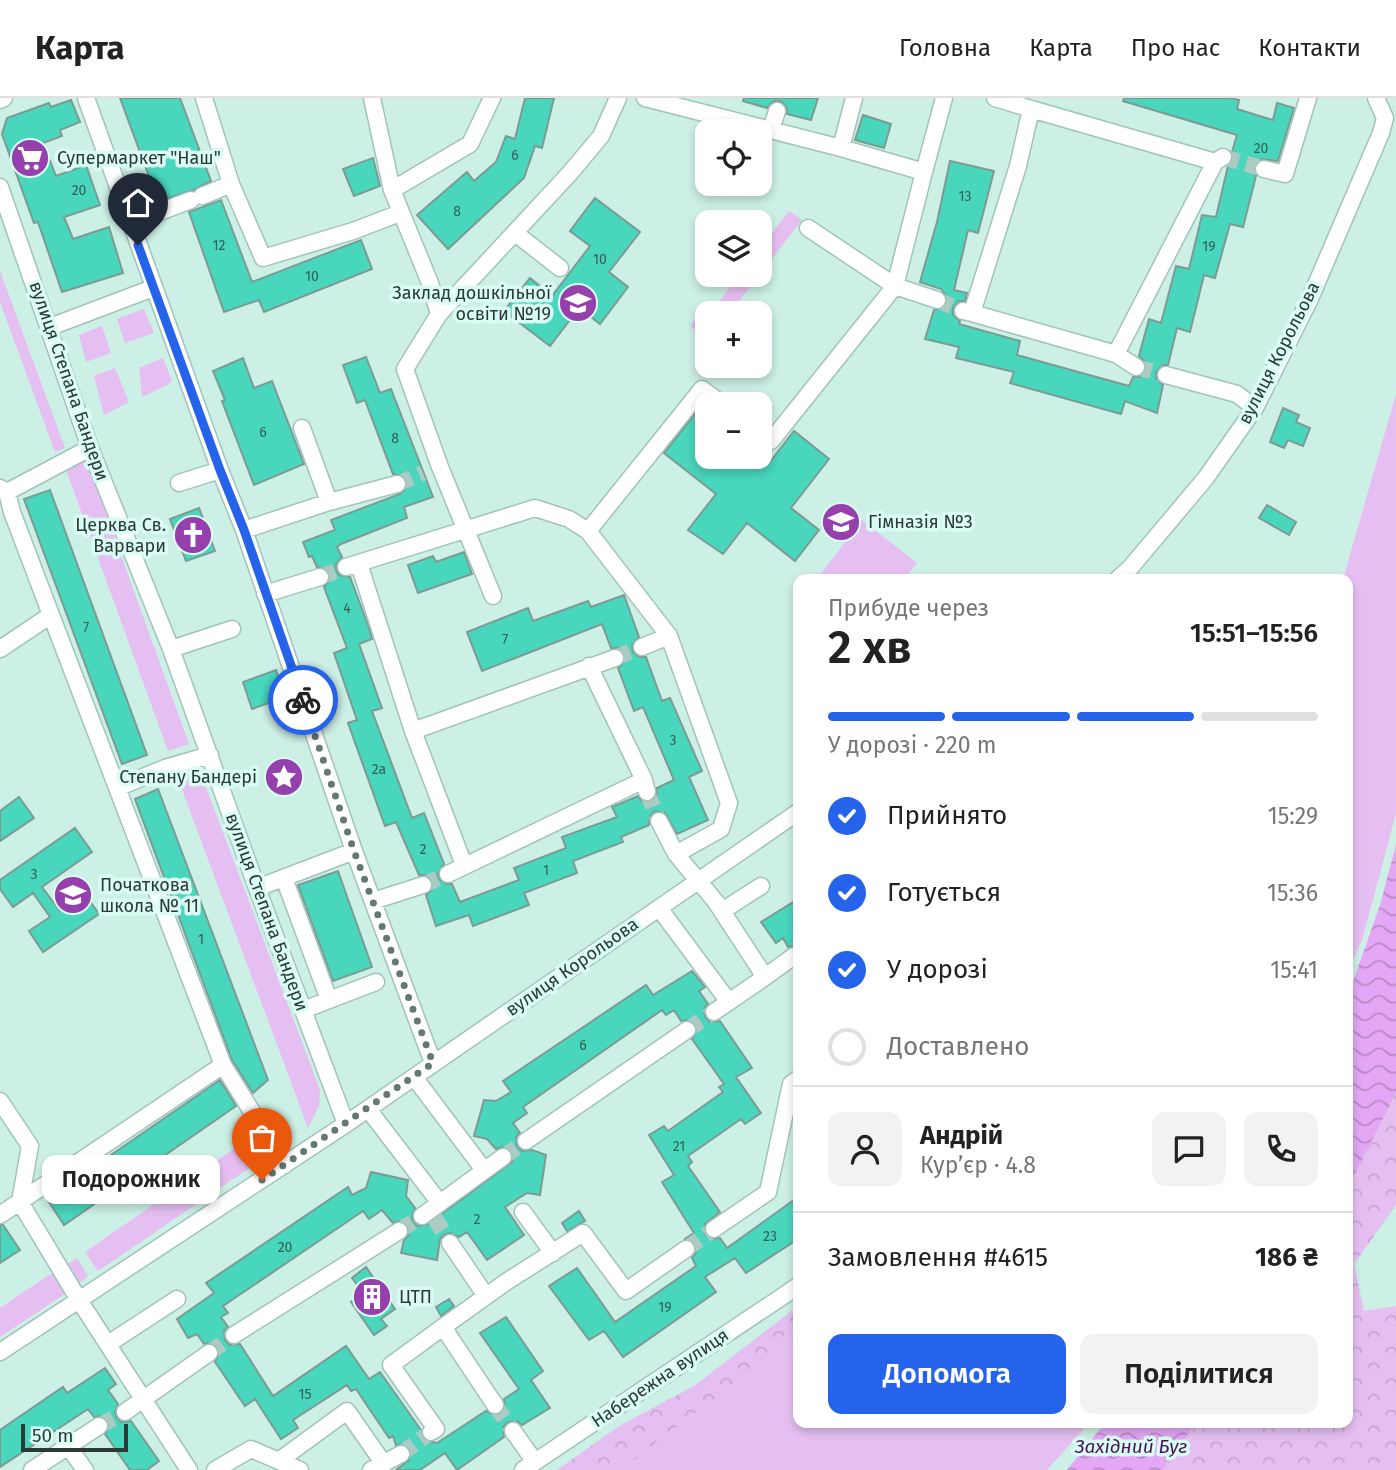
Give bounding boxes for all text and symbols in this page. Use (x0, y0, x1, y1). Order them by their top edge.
text: Карта (35, 28, 125, 68)
text: Головна (899, 34, 991, 62)
text: Карта (1029, 34, 1093, 62)
text: Про нас (1131, 34, 1220, 62)
text: Контакти (1258, 34, 1361, 62)
map controls (695, 119, 772, 469)
button: locate (695, 119, 772, 196)
supermarket icon: Супермаркет "Наш" (9, 137, 51, 179)
house number: 20 (1254, 140, 1269, 157)
place label: Супермаркет "Наш" (57, 147, 221, 169)
house number: 6 (511, 147, 519, 164)
pin (108, 173, 168, 245)
house number: 20 (72, 182, 87, 199)
icon: home (119, 184, 157, 222)
house number: 13 (958, 188, 972, 205)
house number: 8 (453, 203, 461, 220)
button: layers (695, 210, 772, 287)
house number: 12 (213, 237, 226, 254)
house number: 19 (1202, 238, 1216, 255)
house number: 10 (593, 251, 607, 268)
house number: 10 (305, 268, 319, 285)
street label: вулиця Степана Бандери (25, 278, 113, 484)
street label: вулиця Корольова (1234, 278, 1324, 428)
place label: Заклад дошкільної освіти №19 (392, 282, 552, 325)
school or university icon: Заклад дошкільної освіти №19 (557, 282, 599, 324)
button: + (695, 301, 772, 378)
button: − (695, 392, 772, 469)
house number: 6 (259, 424, 267, 441)
house number: 8 (391, 430, 399, 447)
school or university icon: Гімназія №3 (820, 501, 862, 543)
place label: Гімназія №3 (868, 511, 973, 533)
place label: Церква Св. Варвари (75, 514, 166, 557)
church icon: Церква Св. Варвари (172, 514, 214, 556)
text: Прибуде через (828, 594, 989, 622)
house number: 4 (343, 600, 351, 617)
text: 15:51–15:56 (1190, 618, 1318, 649)
house number: 7 (83, 619, 89, 636)
text: 2 хв (828, 620, 912, 675)
house number: 7 (502, 631, 508, 648)
courier (268, 665, 338, 735)
icon: bike (284, 681, 322, 719)
text: У дорозі · 220 m (828, 731, 996, 759)
house number: 3 (670, 732, 677, 749)
place icon: Степану Бандері (263, 756, 305, 798)
house number: 2а (372, 761, 386, 778)
place label: Степану Бандері (119, 766, 257, 788)
icon: check (828, 797, 866, 835)
text: Прийнято (887, 800, 1007, 831)
text: 15:29 (1268, 802, 1318, 830)
street label: вулиця Степана Бандери (221, 810, 313, 1014)
house number: 2 (420, 841, 427, 858)
house number: 1 (543, 862, 549, 879)
house number: 3 (31, 866, 38, 883)
school or university icon: Початкова школа № 11 (52, 874, 94, 916)
place label: Початкова школа № 11 (100, 874, 199, 917)
icon: check (828, 874, 866, 912)
text: Готується (887, 877, 1001, 908)
text: 15:36 (1267, 879, 1318, 907)
street label: вулиця Корольова (501, 913, 643, 1021)
house number: 1 (198, 931, 204, 948)
icon: check (828, 951, 866, 989)
text: У дорозі (887, 954, 988, 985)
text: 15:41 (1270, 956, 1318, 984)
text: Доставлено (887, 1031, 1029, 1062)
house number: 6 (579, 1037, 587, 1054)
pin (232, 1108, 292, 1180)
button: person (828, 1112, 902, 1186)
button: chat (1152, 1112, 1226, 1186)
button: phone (1244, 1112, 1318, 1186)
icon: bag (243, 1119, 281, 1157)
text: Андрій (920, 1120, 1003, 1151)
house number: 21 (673, 1138, 685, 1155)
text: Кур’єр · 4.8 (920, 1151, 1036, 1179)
callout: Подорожник (42, 1156, 220, 1204)
text: Подорожник (62, 1165, 200, 1193)
house number: 2 (474, 1211, 481, 1228)
house number: 23 (763, 1228, 777, 1245)
house number: 20 (278, 1239, 293, 1256)
text: Замовлення #4615 (828, 1242, 1048, 1273)
text: 186 ₴ (1255, 1242, 1318, 1273)
building icon: ЦТП (351, 1276, 393, 1318)
place label: ЦТП (399, 1286, 432, 1308)
house number: 19 (658, 1299, 672, 1316)
street label: Набережна вулиця (587, 1324, 733, 1432)
button: Допомога (828, 1334, 1066, 1414)
button: Поділитися (1080, 1334, 1318, 1414)
house number: 15 (298, 1386, 312, 1403)
scale bar (21, 1421, 128, 1453)
text: 50 m (32, 1424, 73, 1447)
water label: Західний Буг (1074, 1435, 1187, 1458)

